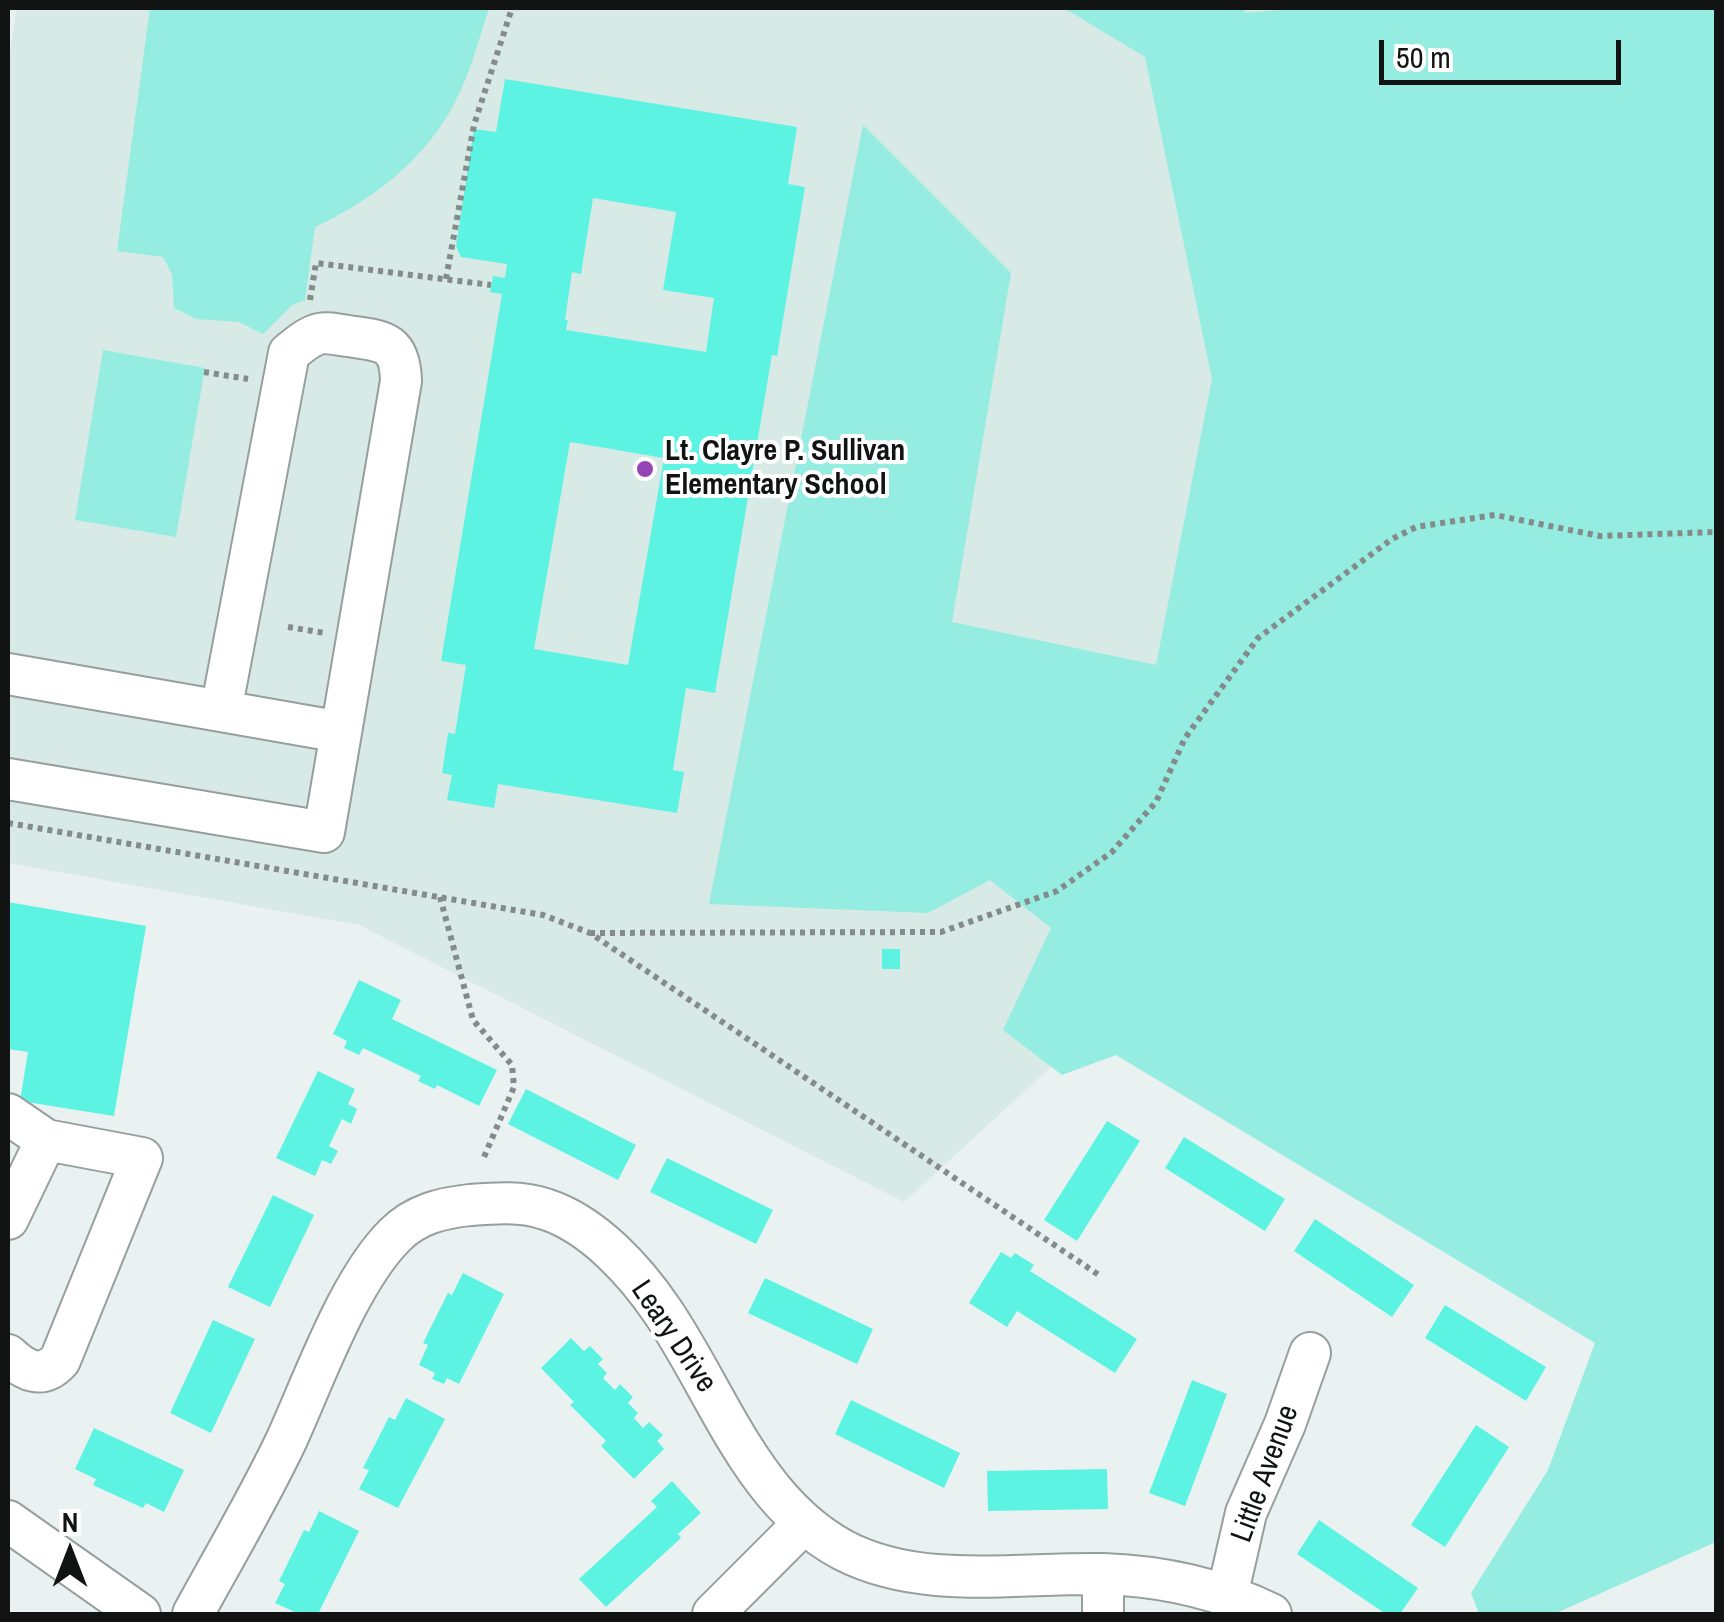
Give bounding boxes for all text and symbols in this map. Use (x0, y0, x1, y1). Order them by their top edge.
scale bar (1384, 20, 1626, 82)
text: 50 m (1396, 37, 1451, 77)
place label: Lt. Clayre P. Sullivan Elementary School (665, 434, 905, 504)
marker: Lt. Clayre P. Sullivan Elementary School (634, 458, 656, 480)
street label: Leary Drive (623, 1274, 723, 1400)
street label: Little Avenue (1225, 1401, 1307, 1547)
north arrow (20, 1502, 120, 1602)
text: N (62, 1503, 78, 1541)

